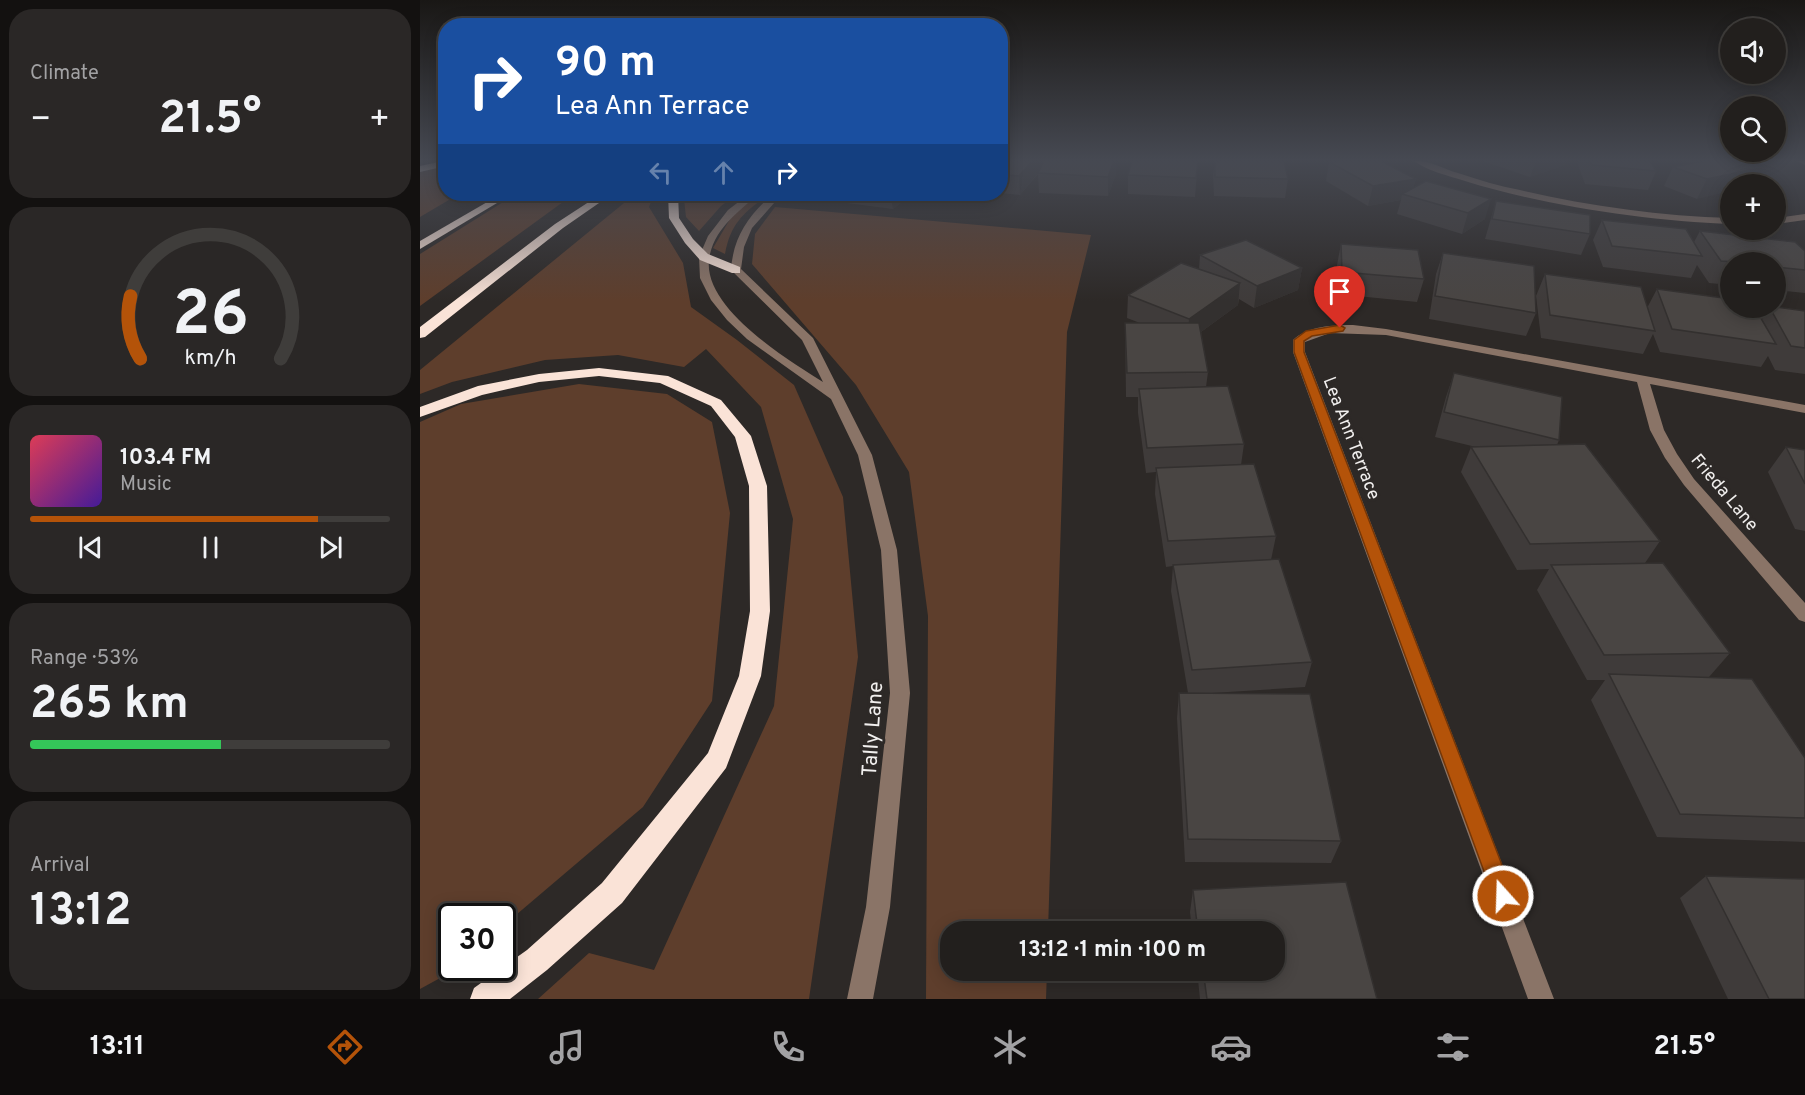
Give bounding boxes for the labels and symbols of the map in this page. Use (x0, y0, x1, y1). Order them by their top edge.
pin (1314, 266, 1365, 328)
street label: Lea Ann Terrace (1317, 374, 1385, 503)
street label: Frieda Lane (1685, 450, 1763, 536)
street label: Tally Lane (857, 681, 890, 778)
position arrow (1471, 864, 1535, 928)
speed limit sign: 30 (438, 903, 516, 981)

